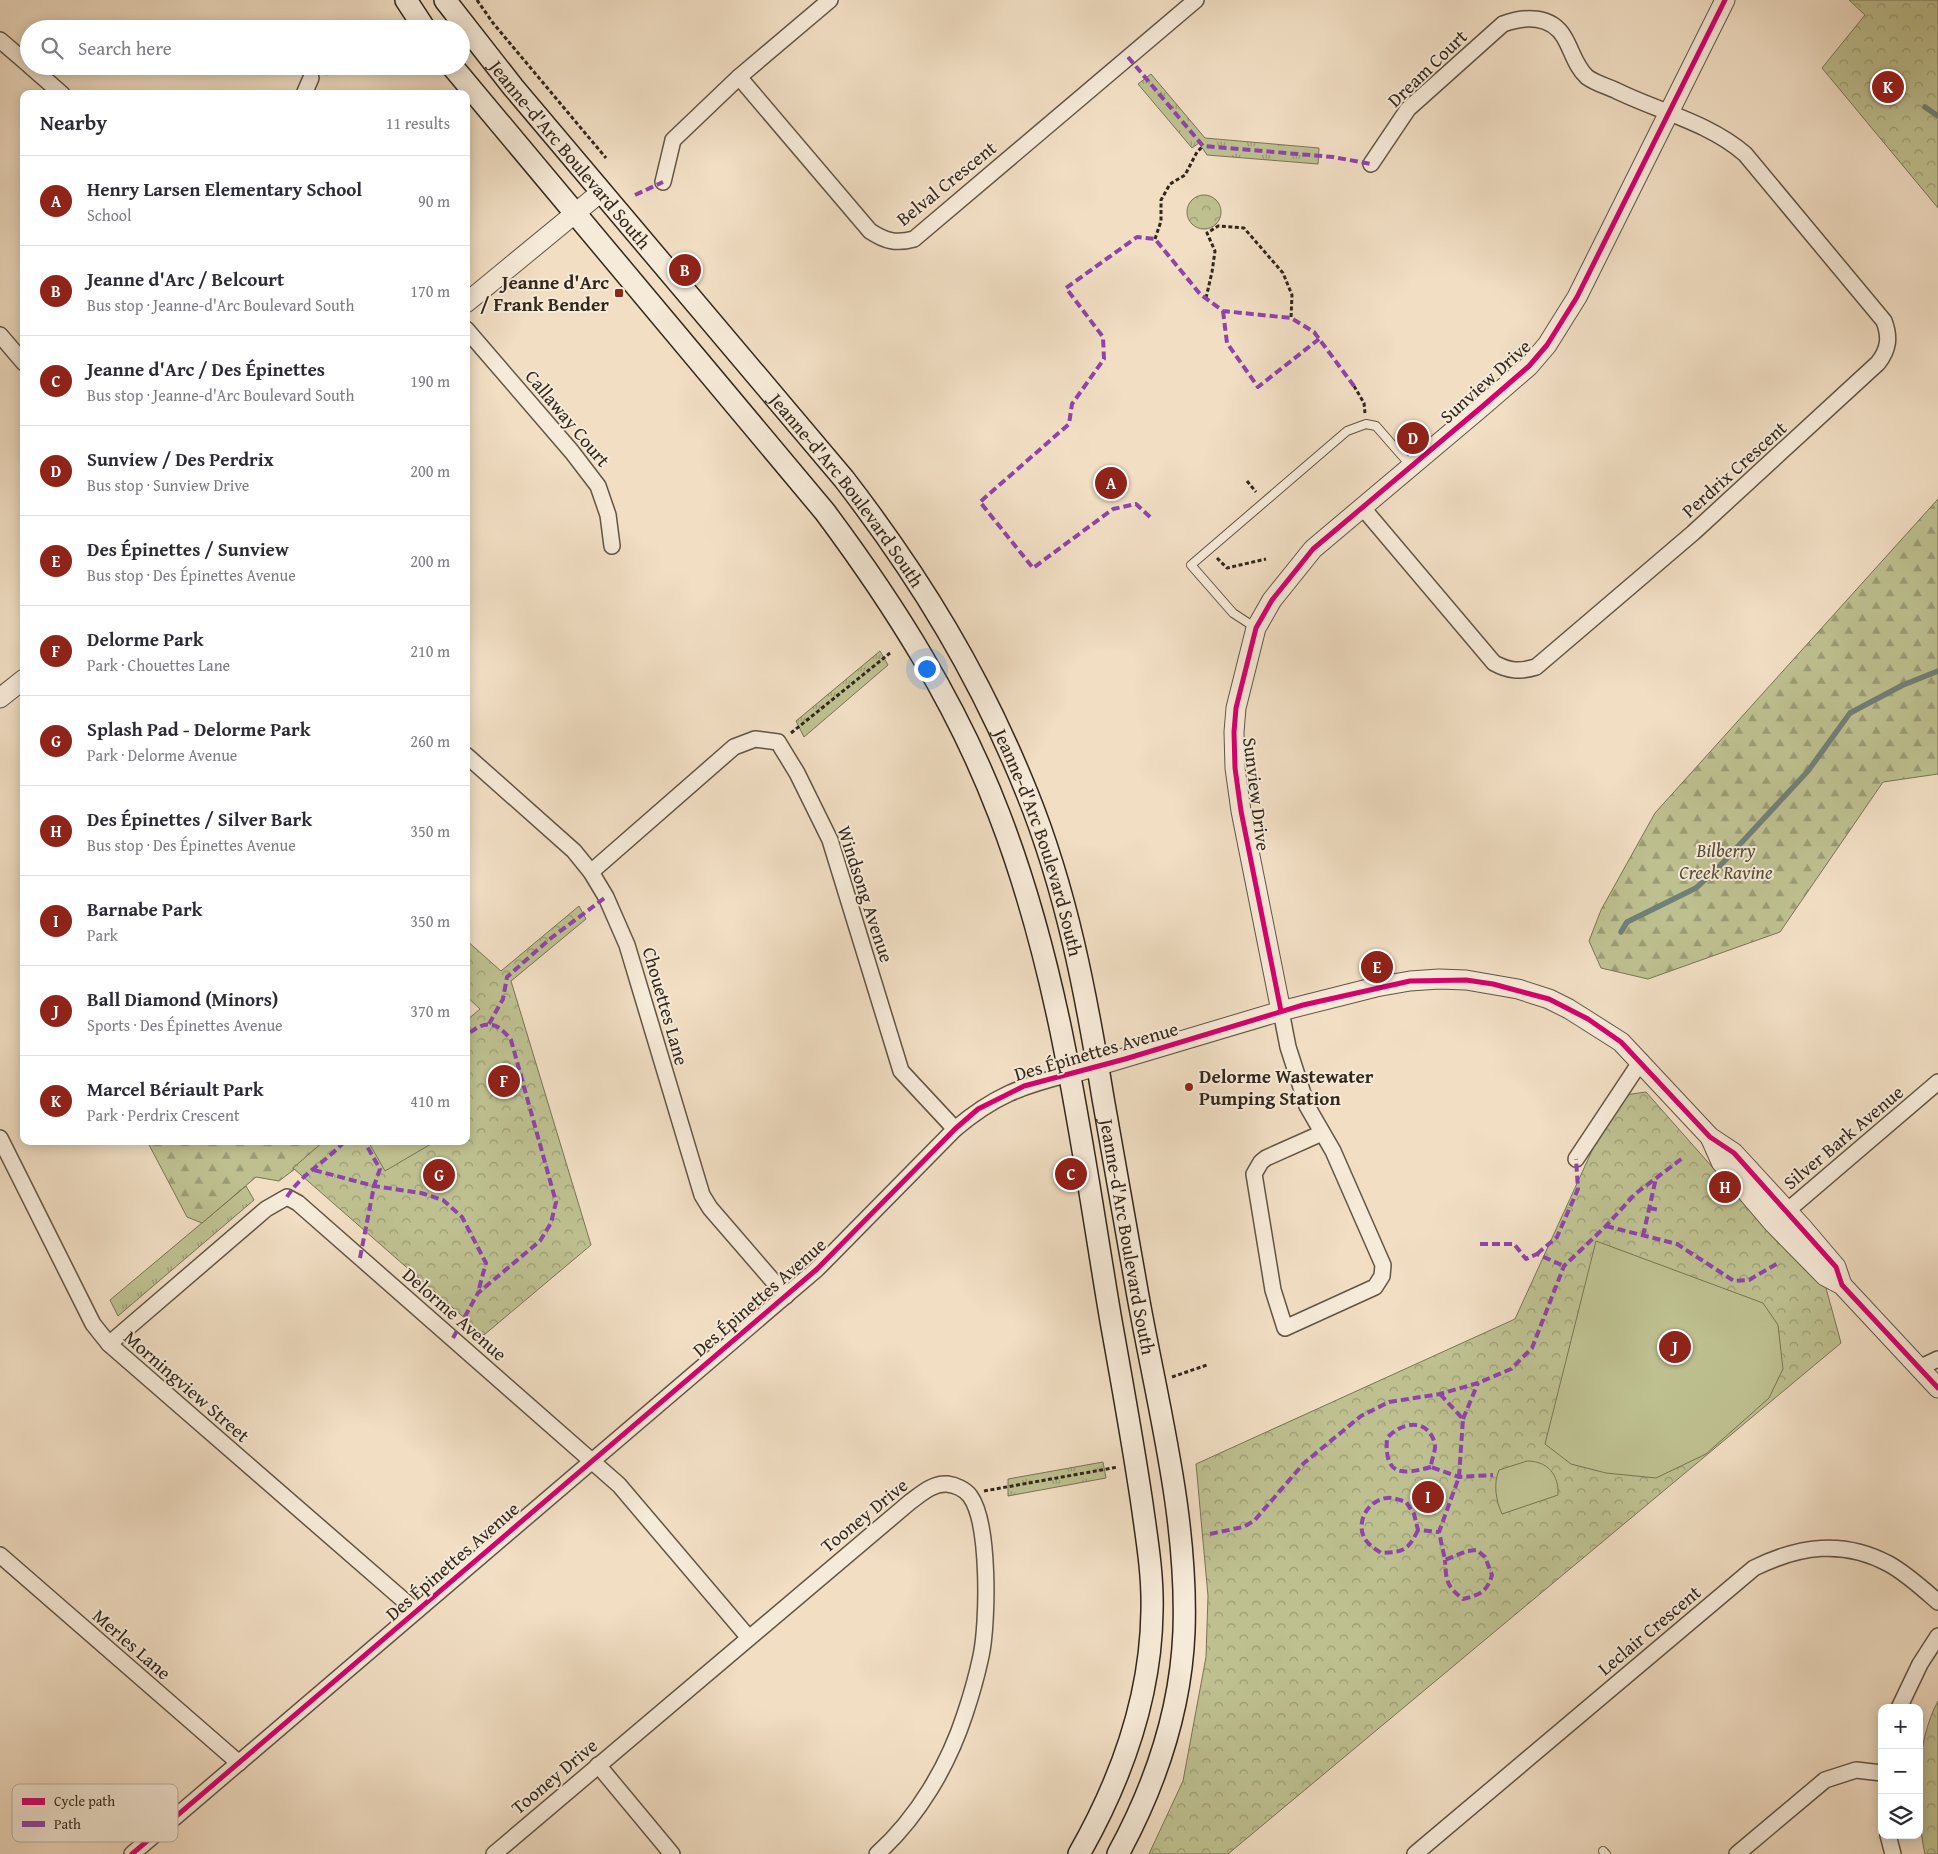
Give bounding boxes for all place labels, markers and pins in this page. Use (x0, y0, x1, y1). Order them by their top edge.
pin: K (1872, 68, 1904, 106)
pin: B (669, 251, 701, 289)
place label: Jeanne d'Arc / Frank Bender (480, 268, 609, 318)
marker: Jeanne d'Arc / Frank Bender (613, 287, 625, 299)
pin: D (1397, 419, 1429, 457)
pin: A (1095, 464, 1127, 502)
pin: E (1361, 948, 1393, 986)
pin: F (488, 1062, 520, 1100)
place label: Delorme Wastewater Pumping Station (1199, 1062, 1374, 1112)
marker: Delorme Wastewater Pumping Station (1183, 1081, 1195, 1093)
pin: C (1055, 1155, 1087, 1193)
pin: G (423, 1156, 455, 1194)
pin: H (1709, 1168, 1741, 1206)
pin: J (1659, 1328, 1691, 1366)
pin: I (1412, 1478, 1444, 1516)

